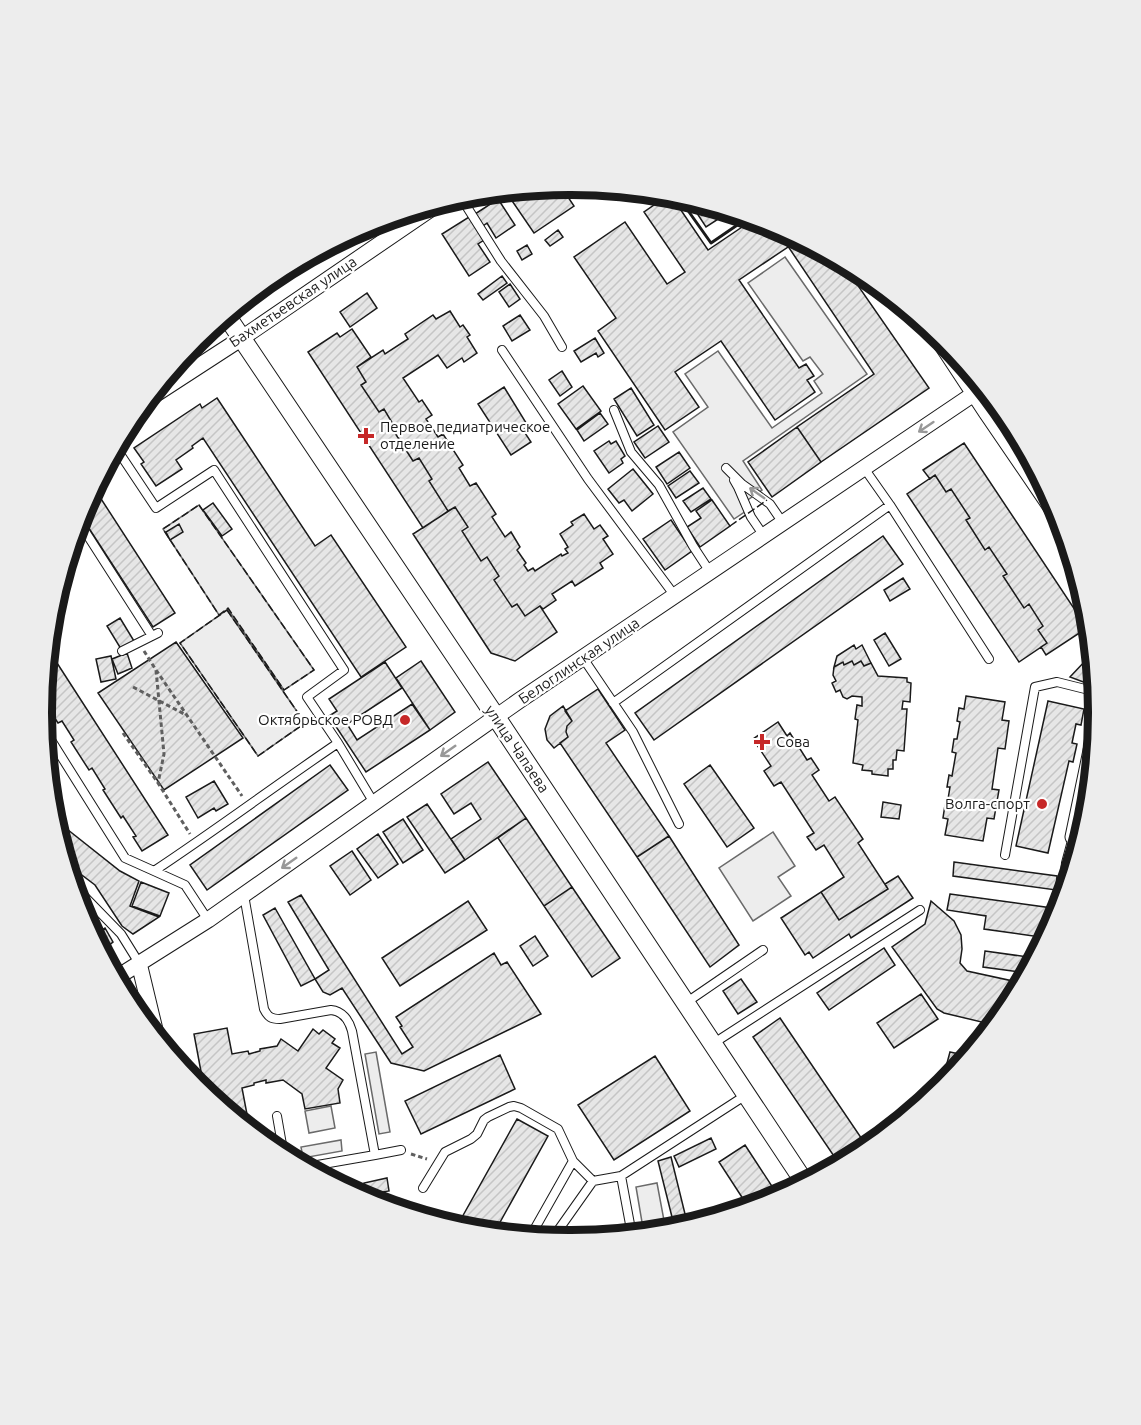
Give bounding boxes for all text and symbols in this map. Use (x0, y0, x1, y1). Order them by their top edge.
street label: Бахметьевская улица (226, 253, 360, 350)
place label: Первое педиатрическое отделение (380, 418, 550, 452)
one-way arrow (917, 420, 934, 433)
marker: Первое педиатрическое отделение (357, 427, 375, 445)
one-way arrow (749, 487, 765, 499)
street label: Белоглинская улица (515, 614, 642, 707)
street label: улица Чапаева (482, 702, 553, 796)
place label: Октябрьское РОВД (258, 711, 393, 728)
marker: Октябрьское РОВД (398, 713, 412, 727)
marker: Сова (753, 733, 771, 751)
place label: Сова (776, 733, 810, 750)
one-way arrow (440, 744, 456, 757)
place label: Волга-спорт (945, 795, 1030, 812)
marker: Волга-спорт (1035, 797, 1049, 811)
one-way arrow (281, 857, 297, 869)

